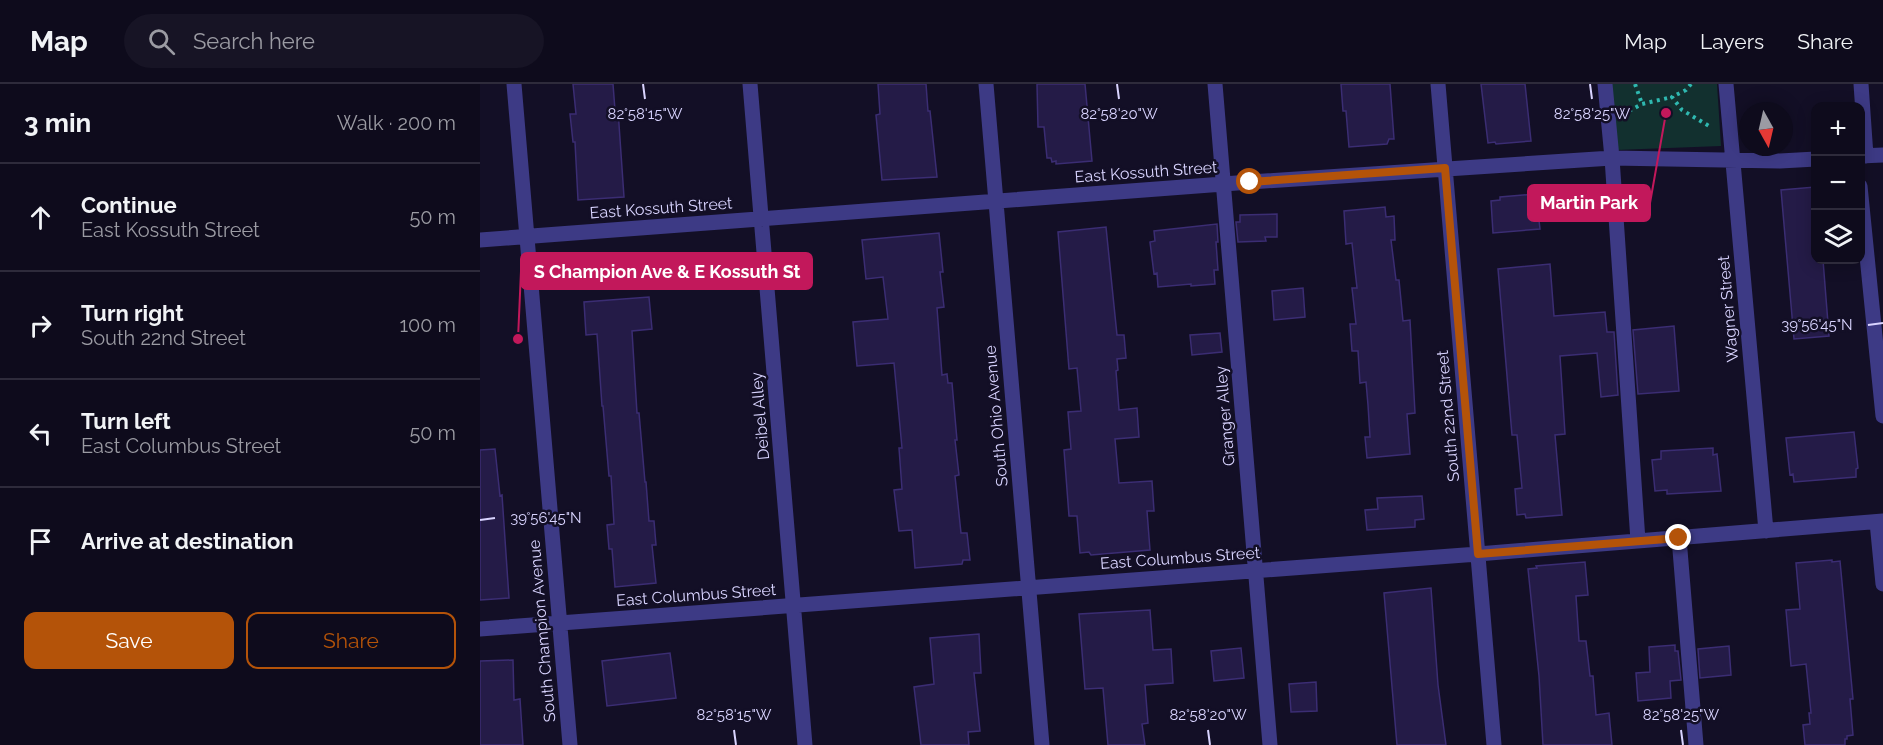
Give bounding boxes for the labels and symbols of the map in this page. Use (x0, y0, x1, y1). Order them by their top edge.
north arrow (1739, 102, 1793, 156)
text: 82°58'15"W (608, 105, 683, 123)
text: 82°58'20"W (1080, 105, 1158, 123)
text: 82°58'25"W (1554, 105, 1630, 123)
street label: East Kossuth Street (1074, 157, 1219, 186)
route start (1236, 168, 1262, 194)
callout: Martin Park (1528, 185, 1650, 221)
text: Martin Park (1540, 192, 1639, 213)
street label: East Kossuth Street (589, 193, 734, 222)
callout: S Champion Ave & E Kossuth St (521, 253, 812, 289)
street label: Wagner Street (1714, 254, 1742, 363)
text: S Champion Ave & E Kossuth St (534, 261, 800, 282)
text: 39°56'45"N (1781, 316, 1853, 334)
street label: South Ohio Avenue (980, 345, 1012, 487)
street label: South 22nd Street (1433, 349, 1463, 483)
street label: Granger Alley (1211, 365, 1239, 467)
street label: Deibel Alley (747, 371, 773, 461)
text: 39°56'45"N (510, 509, 582, 527)
route end (1665, 524, 1691, 550)
street label: South Champion Avenue (525, 539, 559, 723)
street label: East Columbus Street (1099, 543, 1261, 573)
street label: East Columbus Street (615, 580, 777, 610)
text: 82°58'15"W (697, 706, 772, 724)
text: 82°58'20"W (1169, 706, 1247, 724)
text: 82°58'25"W (1643, 706, 1719, 724)

